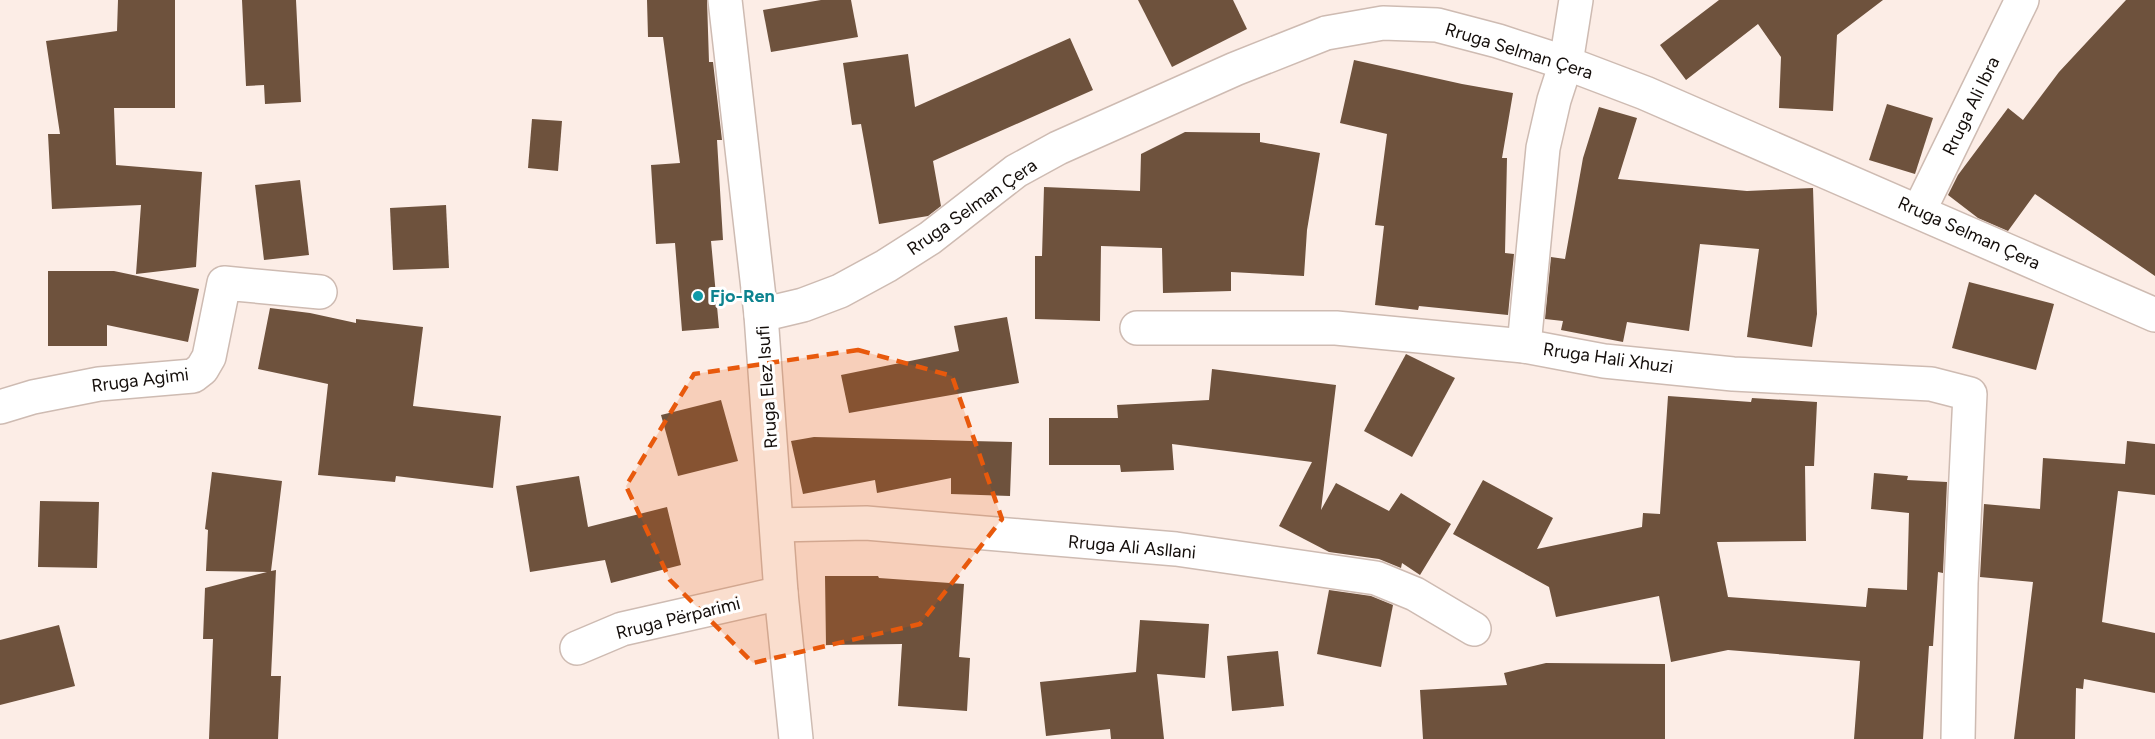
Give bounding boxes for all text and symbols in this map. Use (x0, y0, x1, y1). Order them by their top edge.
street label: Rruga Selman Çera (1442, 18, 1596, 84)
street label: Rruga Ali Ibra (1938, 53, 2004, 159)
street label: Rruga Selman Çera (903, 154, 1041, 260)
street label: Rruga Selman Çera (1894, 192, 2044, 274)
place label: Fjo-Ren (710, 285, 775, 307)
marker: Fjo-Ren (691, 289, 705, 303)
street label: Rruga Elez Isufi (752, 325, 782, 449)
street label: Rruga Hali Xhuzi (1542, 338, 1674, 378)
street label: Rruga Agimi (90, 363, 190, 397)
street label: Rruga Ali Asllani (1067, 530, 1197, 564)
street label: Rruga Përparimi (614, 592, 742, 644)

